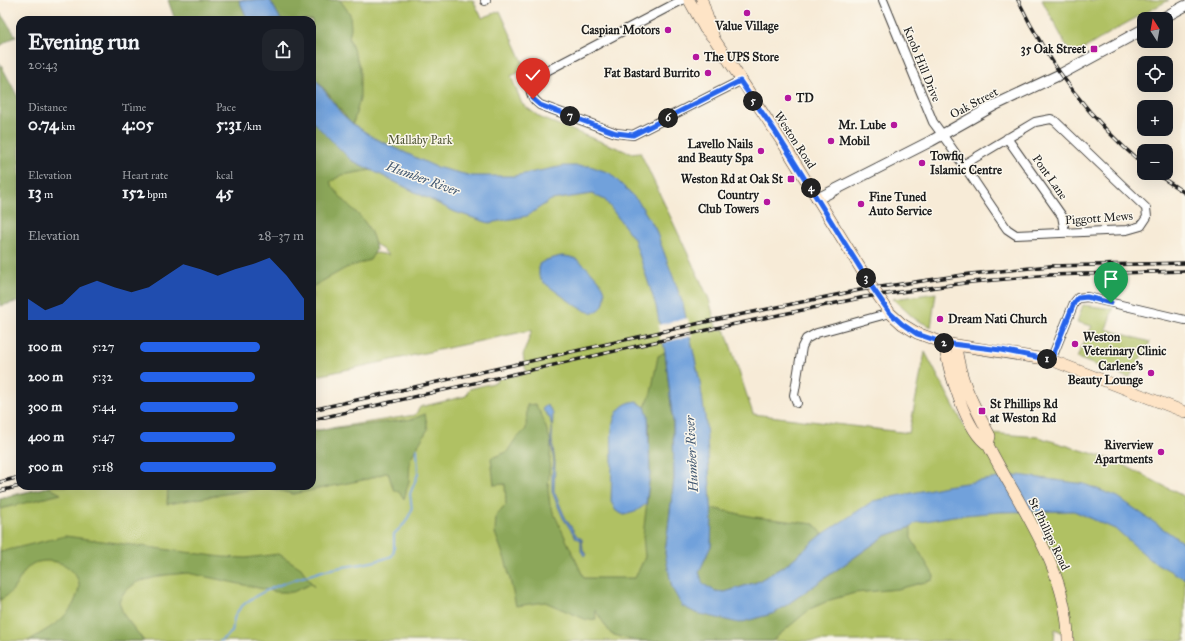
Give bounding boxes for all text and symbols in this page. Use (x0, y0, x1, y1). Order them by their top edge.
marker: Value Village (742, 8, 752, 18)
north arrow (1137, 12, 1173, 48)
map controls (1137, 12, 1173, 180)
place label: Value Village (714, 19, 779, 34)
place label: Caspian Motors (581, 23, 661, 38)
street label: Knob Hill Drive (901, 24, 943, 104)
marker: Caspian Motors (663, 25, 673, 35)
text: Evening run (28, 28, 140, 55)
button: share (262, 29, 304, 71)
place label: 35 Oak Street (1021, 42, 1087, 57)
marker: 35 Oak Street (1089, 44, 1099, 54)
place label: The UPS Store (703, 50, 779, 64)
marker: The UPS Store (691, 52, 701, 62)
button: locate (1137, 56, 1173, 92)
text: 20:43 (28, 57, 58, 73)
pin (516, 58, 550, 99)
icon: check (522, 64, 544, 86)
place label: Fat Bastard Burrito (604, 66, 700, 80)
marker: Fat Bastard Burrito (703, 68, 713, 78)
street label: Oak Street (948, 84, 1001, 121)
pin: 5 (743, 91, 763, 111)
place label: TD (795, 91, 814, 105)
marker: TD (783, 93, 793, 103)
text: 5 (750, 94, 756, 107)
button: + (1137, 100, 1173, 136)
text: Distance (28, 101, 67, 114)
text: Time (122, 101, 146, 114)
text: Pace (216, 101, 236, 114)
pin: 7 (560, 106, 580, 126)
pin: 6 (658, 108, 678, 128)
text: 7 (567, 109, 573, 122)
street label: Weston Road (771, 109, 819, 171)
text: 6 (665, 111, 671, 124)
text: 0.74 (28, 114, 59, 135)
text: 4:05 (122, 114, 154, 135)
text: 5:31 (216, 114, 242, 135)
place label: Mr. Lube (838, 118, 886, 132)
text: km (59, 120, 75, 133)
text: /km (242, 120, 261, 133)
marker: Mr. Lube (889, 120, 899, 130)
park label: Mallaby Park (388, 133, 453, 147)
place label: Mobil (839, 134, 870, 148)
marker: Mobil (826, 136, 836, 146)
place label: Lavello Nails and Beauty Spa (678, 137, 754, 166)
button: − (1137, 144, 1173, 180)
marker: Lavello Nails and Beauty Spa (756, 146, 766, 156)
place label: Towfiq Islamic Centre (929, 149, 1002, 177)
street label: Pont Lane (1030, 152, 1070, 202)
water label: Humber River (383, 158, 462, 200)
marker: Towfiq Islamic Centre (917, 158, 927, 168)
text: Elevation (28, 169, 72, 182)
text: Heart rate (122, 169, 168, 182)
text: kcal (216, 169, 233, 182)
place label: Weston Rd at Oak St (681, 172, 784, 186)
marker: Weston Rd at Oak St (786, 174, 796, 184)
pin: 4 (801, 178, 821, 198)
text: 4 (808, 181, 814, 194)
text: 13 (28, 182, 42, 203)
text: 152 (122, 182, 145, 203)
text: 45 (216, 182, 233, 203)
text: m (42, 188, 53, 201)
text: bpm (145, 188, 167, 201)
place label: Country Club Towers (698, 188, 760, 216)
place label: Fine Tuned Auto Service (868, 190, 932, 218)
marker: Country Club Towers (762, 197, 772, 207)
marker: Fine Tuned Auto Service (856, 199, 866, 209)
street label: Piggott Mews (1065, 209, 1134, 228)
text: Elevation (28, 228, 80, 244)
text: 28–37 m (258, 228, 304, 244)
pin (1094, 262, 1128, 303)
pin: 3 (856, 268, 876, 288)
icon: arrive (1100, 268, 1122, 290)
text: 3 (864, 271, 868, 284)
place label: Dream Nati Church (948, 312, 1047, 326)
marker: Dream Nati Church (935, 314, 945, 324)
place label: Weston Veterinary Clinic (1082, 330, 1166, 359)
pin: 2 (934, 333, 954, 353)
text: 2 (941, 336, 947, 349)
text: 100 m (28, 339, 62, 355)
text: 5:27 (92, 339, 114, 355)
marker: Weston Veterinary Clinic (1070, 339, 1080, 349)
pin: 1 (1037, 349, 1057, 369)
text: 1 (1045, 352, 1049, 365)
place label: Carlene's Beauty Lounge (1068, 359, 1144, 388)
marker: Carlene's Beauty Lounge (1146, 368, 1156, 378)
text: 200 m (28, 369, 63, 385)
text: 5:32 (92, 369, 113, 385)
place label: St Phillips Rd at Weston Rd (990, 397, 1059, 425)
text: 300 m (28, 399, 62, 415)
text: 5:44 (92, 399, 116, 415)
marker: St Phillips Rd at Weston Rd (977, 406, 987, 416)
water label: Humber River (682, 415, 702, 494)
text: 400 m (28, 429, 64, 445)
text: 5:47 (92, 429, 115, 445)
place label: Riverview Apartments (1094, 438, 1154, 467)
marker: Riverview Apartments (1156, 447, 1166, 457)
text: 500 m (28, 459, 63, 475)
text: 5:18 (92, 459, 113, 475)
street label: St Phillips Road (1025, 495, 1073, 573)

